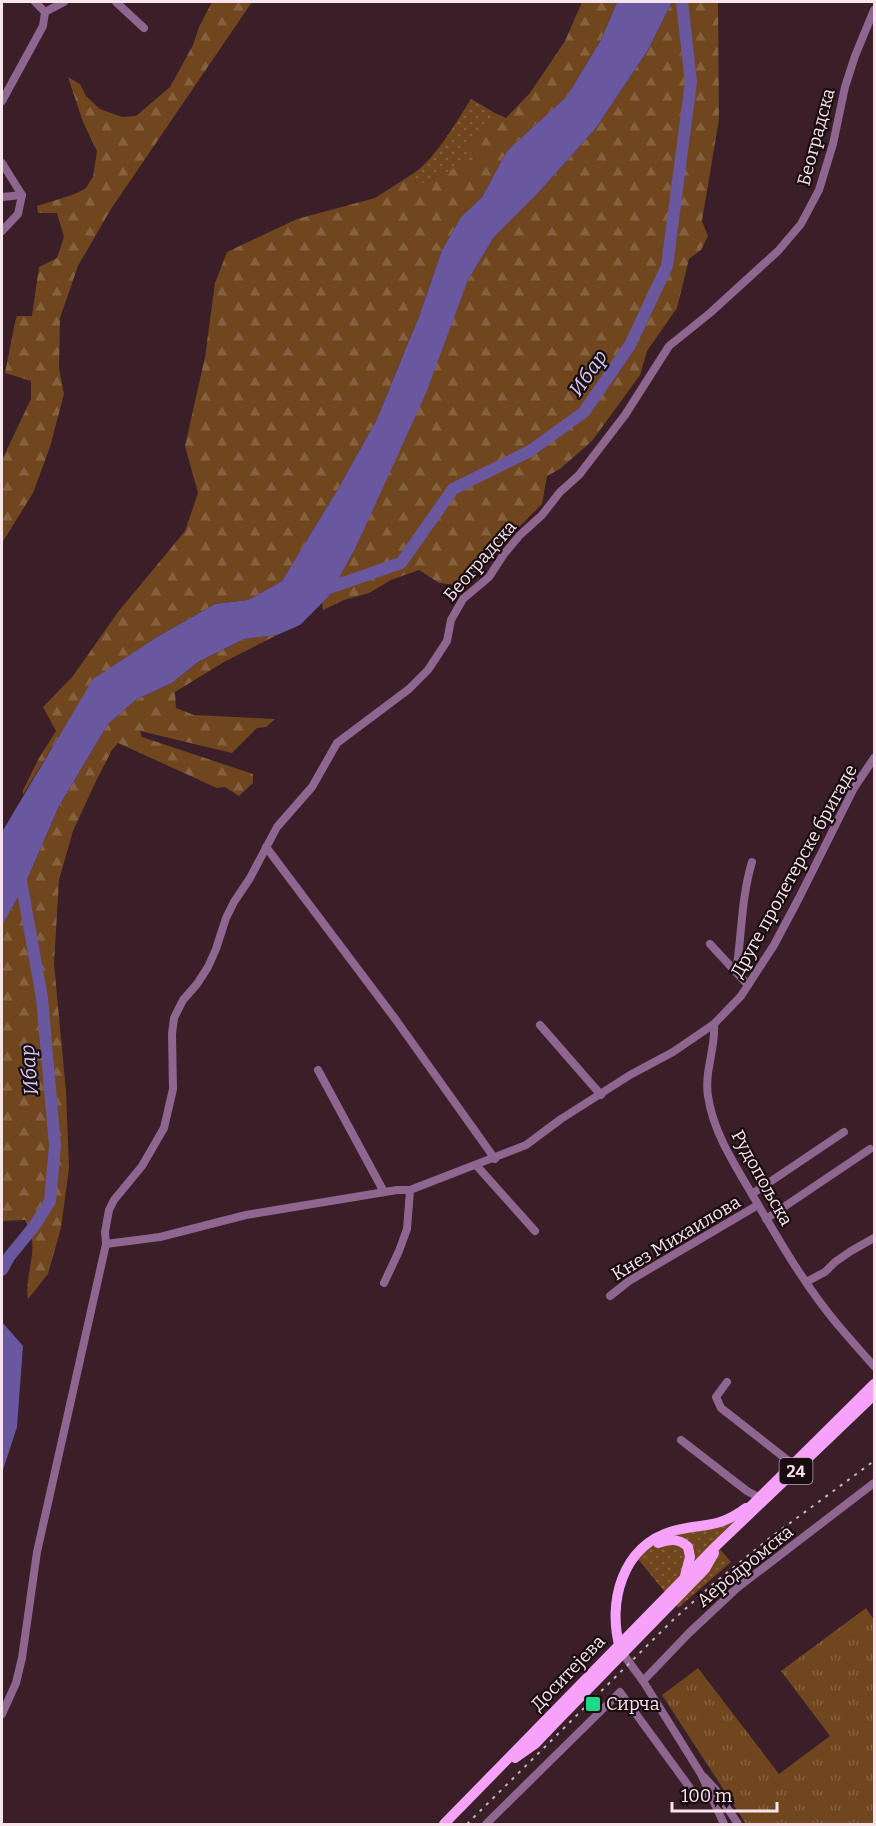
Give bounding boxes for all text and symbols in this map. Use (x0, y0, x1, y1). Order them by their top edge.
street label: Београдска (792, 86, 840, 188)
water label: Ибар (564, 345, 612, 401)
street label: Београдска (439, 516, 521, 606)
street label: Друге пролетерске бригаде (726, 761, 862, 981)
water label: Ибар (15, 1044, 43, 1096)
street label: Рудопољска (727, 1126, 797, 1230)
street label: Кнез Михаилова (608, 1191, 745, 1285)
road number: 24 (780, 1458, 812, 1484)
street label: Аеродромска (692, 1520, 798, 1612)
street label: Доситејева (526, 1630, 610, 1716)
place label: Сирча (606, 1693, 660, 1715)
marker: Сирча (584, 1695, 602, 1713)
scale bar (672, 1775, 777, 1813)
text: 100 m (681, 1785, 732, 1807)

